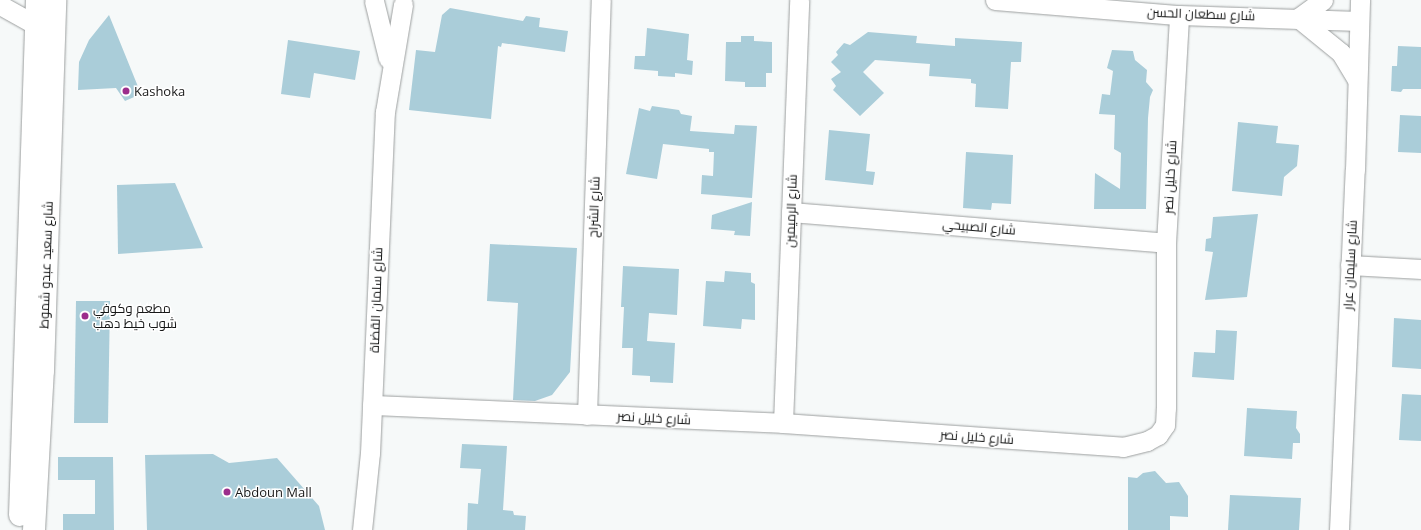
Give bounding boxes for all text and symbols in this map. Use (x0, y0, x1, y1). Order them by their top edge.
street label: شارع سطعان الحسن (1147, 4, 1255, 24)
place label: Kashoka (134, 83, 185, 99)
marker: Kashoka (121, 86, 131, 96)
street label: شارع خليل نصر (1160, 140, 1180, 214)
street label: شارع الرميمين (782, 174, 800, 248)
street label: شارع الشراح (585, 176, 603, 238)
street label: شارع سعيد عبدو شموط (36, 201, 56, 329)
street label: شارع الصبيحي (942, 216, 1016, 238)
street label: شارع سليمان عرار (1340, 220, 1360, 310)
street label: شارع سلمان القضاة (366, 247, 386, 353)
place label: مطعم وكوفي شوب خيط دهب (93, 301, 177, 332)
marker: مطعم وكوفي شوب خيط دهب (80, 311, 90, 321)
street label: شارع خليل نصر (617, 408, 691, 428)
street label: شارع خليل نصر (940, 427, 1014, 447)
place label: Abdoun Mall (235, 484, 312, 500)
marker: Abdoun Mall (222, 487, 232, 497)

